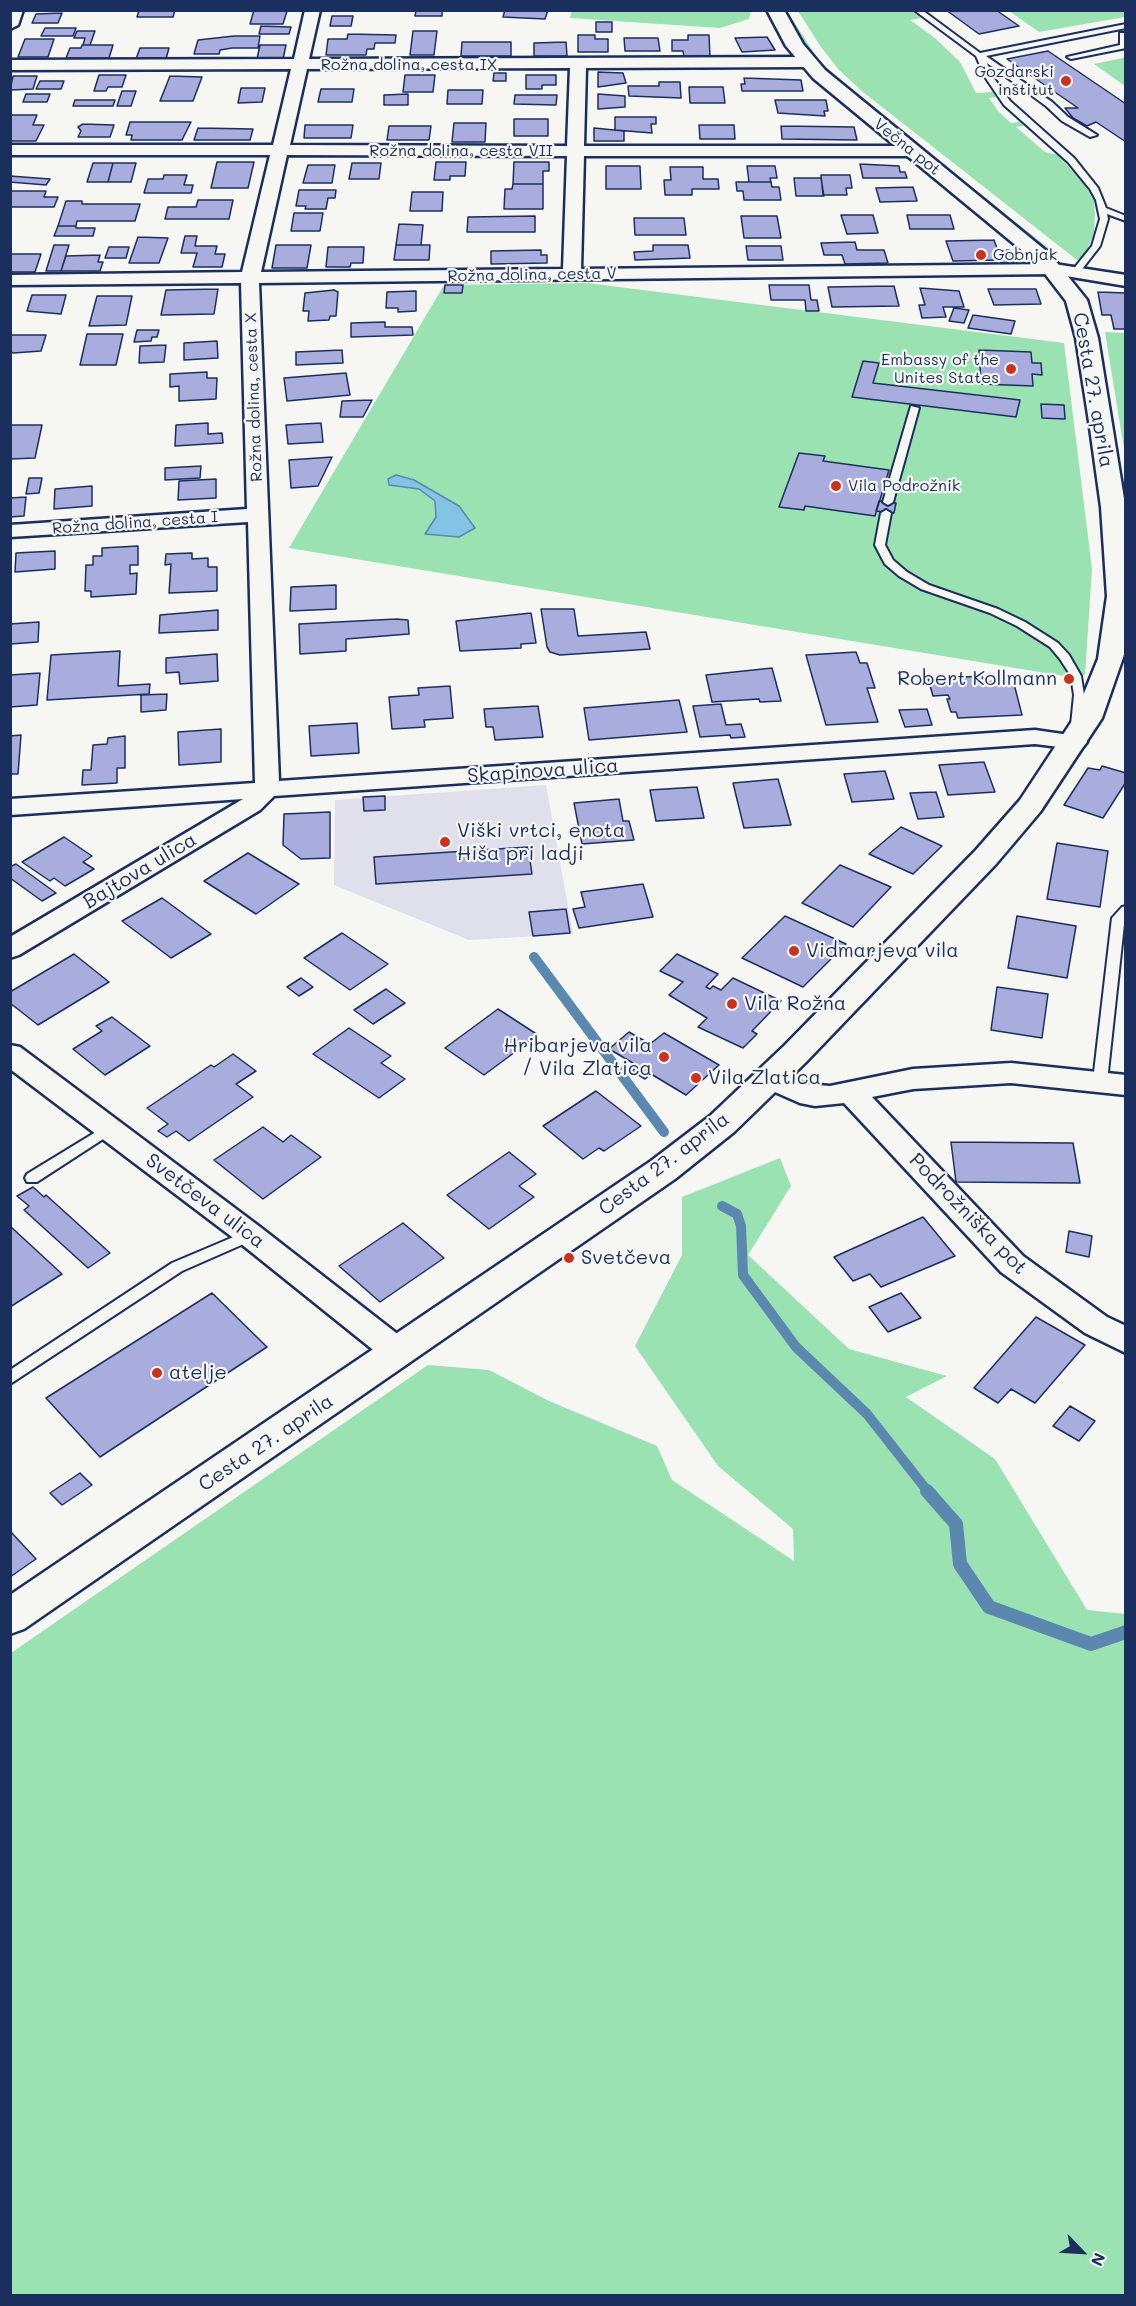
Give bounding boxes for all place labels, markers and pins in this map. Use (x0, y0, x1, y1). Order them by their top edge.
place label: Gozdarski inštitut (974, 62, 1054, 100)
marker: Gozdarski inštitut (1059, 74, 1073, 88)
place label: Gobnjak (993, 245, 1057, 265)
marker: Gobnjak (974, 248, 988, 262)
place label: Embassy of the Unites States (881, 350, 999, 388)
marker: Embassy of the Unites States (1004, 362, 1018, 376)
place label: Vila Podrožnik (848, 476, 960, 496)
marker: Vila Podrožnik (829, 479, 843, 493)
place label: Robert Kollmann (897, 667, 1057, 691)
marker: Robert Kollmann (1062, 672, 1076, 686)
place label: Viški vrtci, enota Hiša pri ladji (457, 819, 625, 866)
marker: Viški vrtci, enota Hiša pri ladji (438, 835, 452, 849)
place label: Vidmarjeva vila (806, 939, 959, 963)
marker: Vidmarjeva vila (787, 944, 801, 958)
place label: Vila Rožna (744, 992, 846, 1016)
marker: Vila Rožna (725, 997, 739, 1011)
place label: Hribarjeva vila / Vila Zlatica (504, 1034, 652, 1081)
marker: Hribarjeva vila / Vila Zlatica (657, 1050, 671, 1064)
place label: Vila Zlatica (708, 1066, 821, 1090)
marker: Vila Zlatica (689, 1071, 703, 1085)
place label: Svetčeva (581, 1246, 671, 1270)
marker: Svetčeva (562, 1251, 576, 1265)
place label: atelje (169, 1361, 227, 1385)
marker: atelje (150, 1366, 164, 1380)

